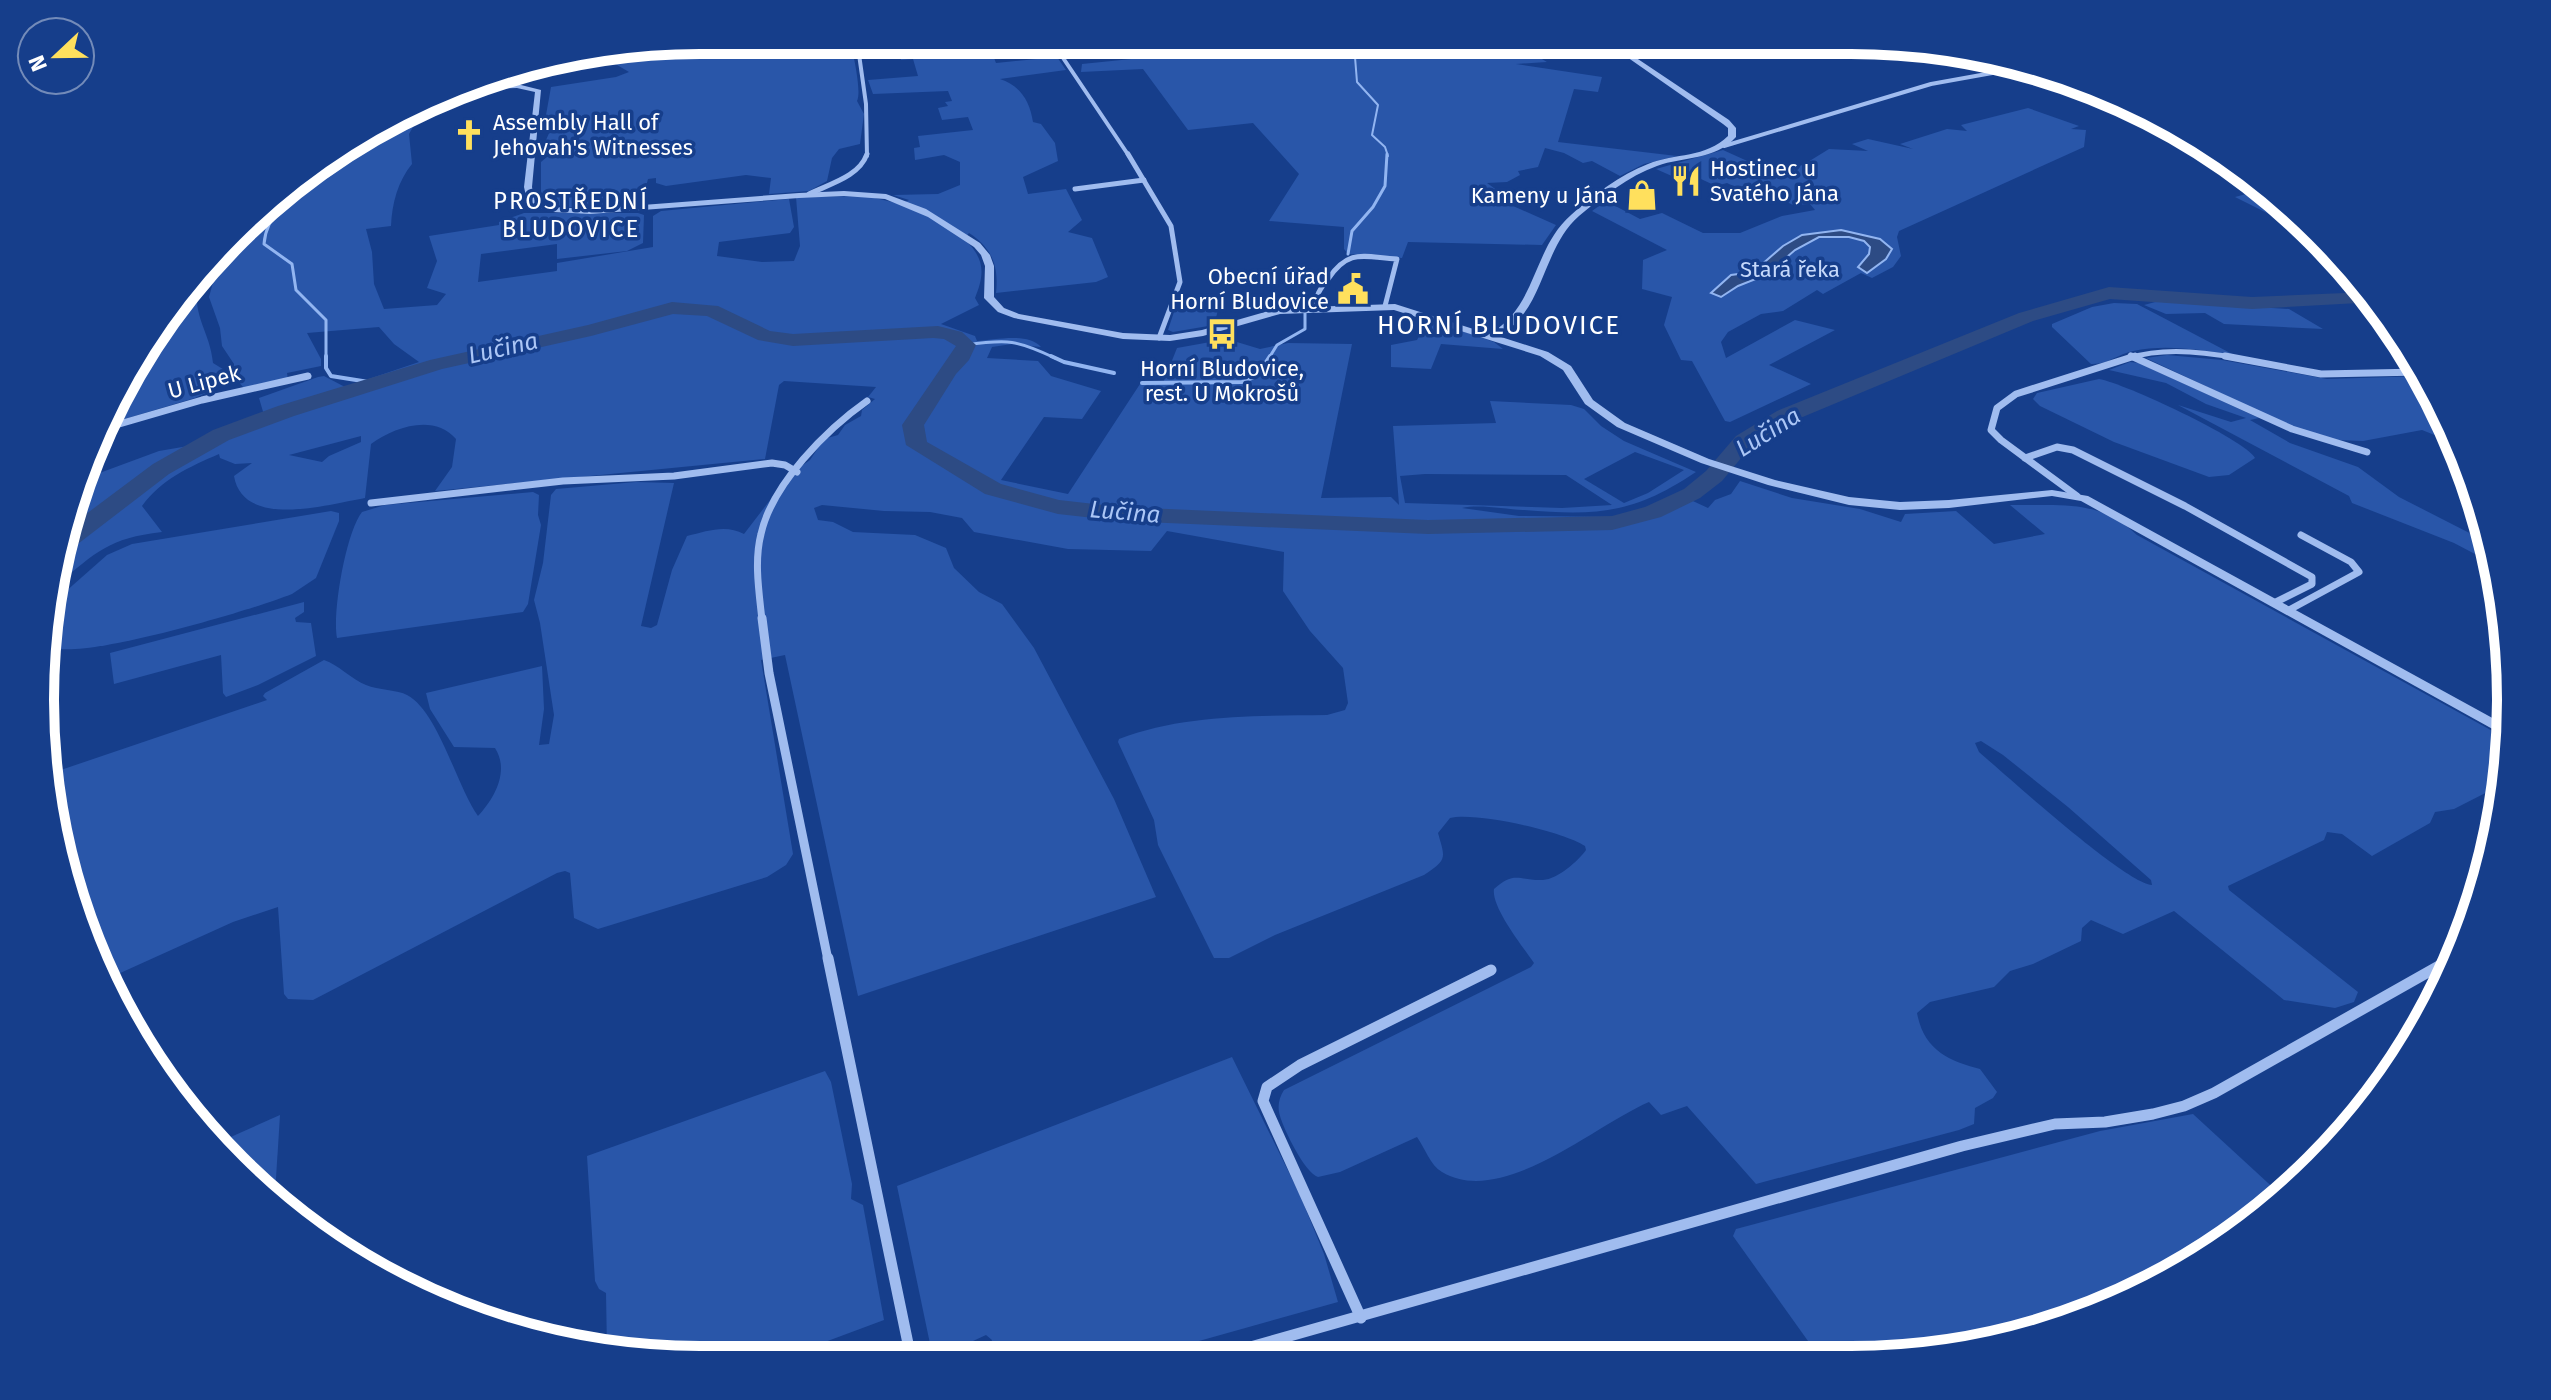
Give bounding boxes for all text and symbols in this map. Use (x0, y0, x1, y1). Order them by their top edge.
north arrow (16, 16, 96, 96)
text: N (23, 51, 53, 75)
place label: Assembly Hall of Jehovah's Witnesses (493, 109, 693, 161)
church icon: Assembly Hall of Jehovah's Witnesses (452, 118, 486, 152)
place label: Hostinec u Svatého Jána (1710, 155, 1839, 207)
restaurant icon: Hostinec u Svatého Jána (1669, 164, 1703, 198)
shop icon: Kameny u Jána (1625, 178, 1659, 212)
place label: Kameny u Jána (1471, 182, 1618, 209)
district label: PROSTŘEDNÍ BLUDOVICE (493, 186, 649, 243)
park label: Stará řeka (1740, 256, 1840, 283)
place label: Obecní úřad Horní Bludovice (1170, 263, 1329, 315)
public building icon: Obecní úřad Horní Bludovice (1336, 272, 1370, 306)
district label: HORNÍ BLUDOVICE (1377, 310, 1621, 341)
bus stop icon: Horní Bludovice, rest. U Mokrošů (1205, 317, 1239, 351)
water label: Lučina (465, 326, 541, 370)
place label: Horní Bludovice, rest. U Mokrošů (1140, 355, 1304, 407)
street label: U Lipek (165, 359, 244, 405)
water label: Lučina (1731, 401, 1805, 463)
water label: Lučina (1088, 495, 1162, 529)

